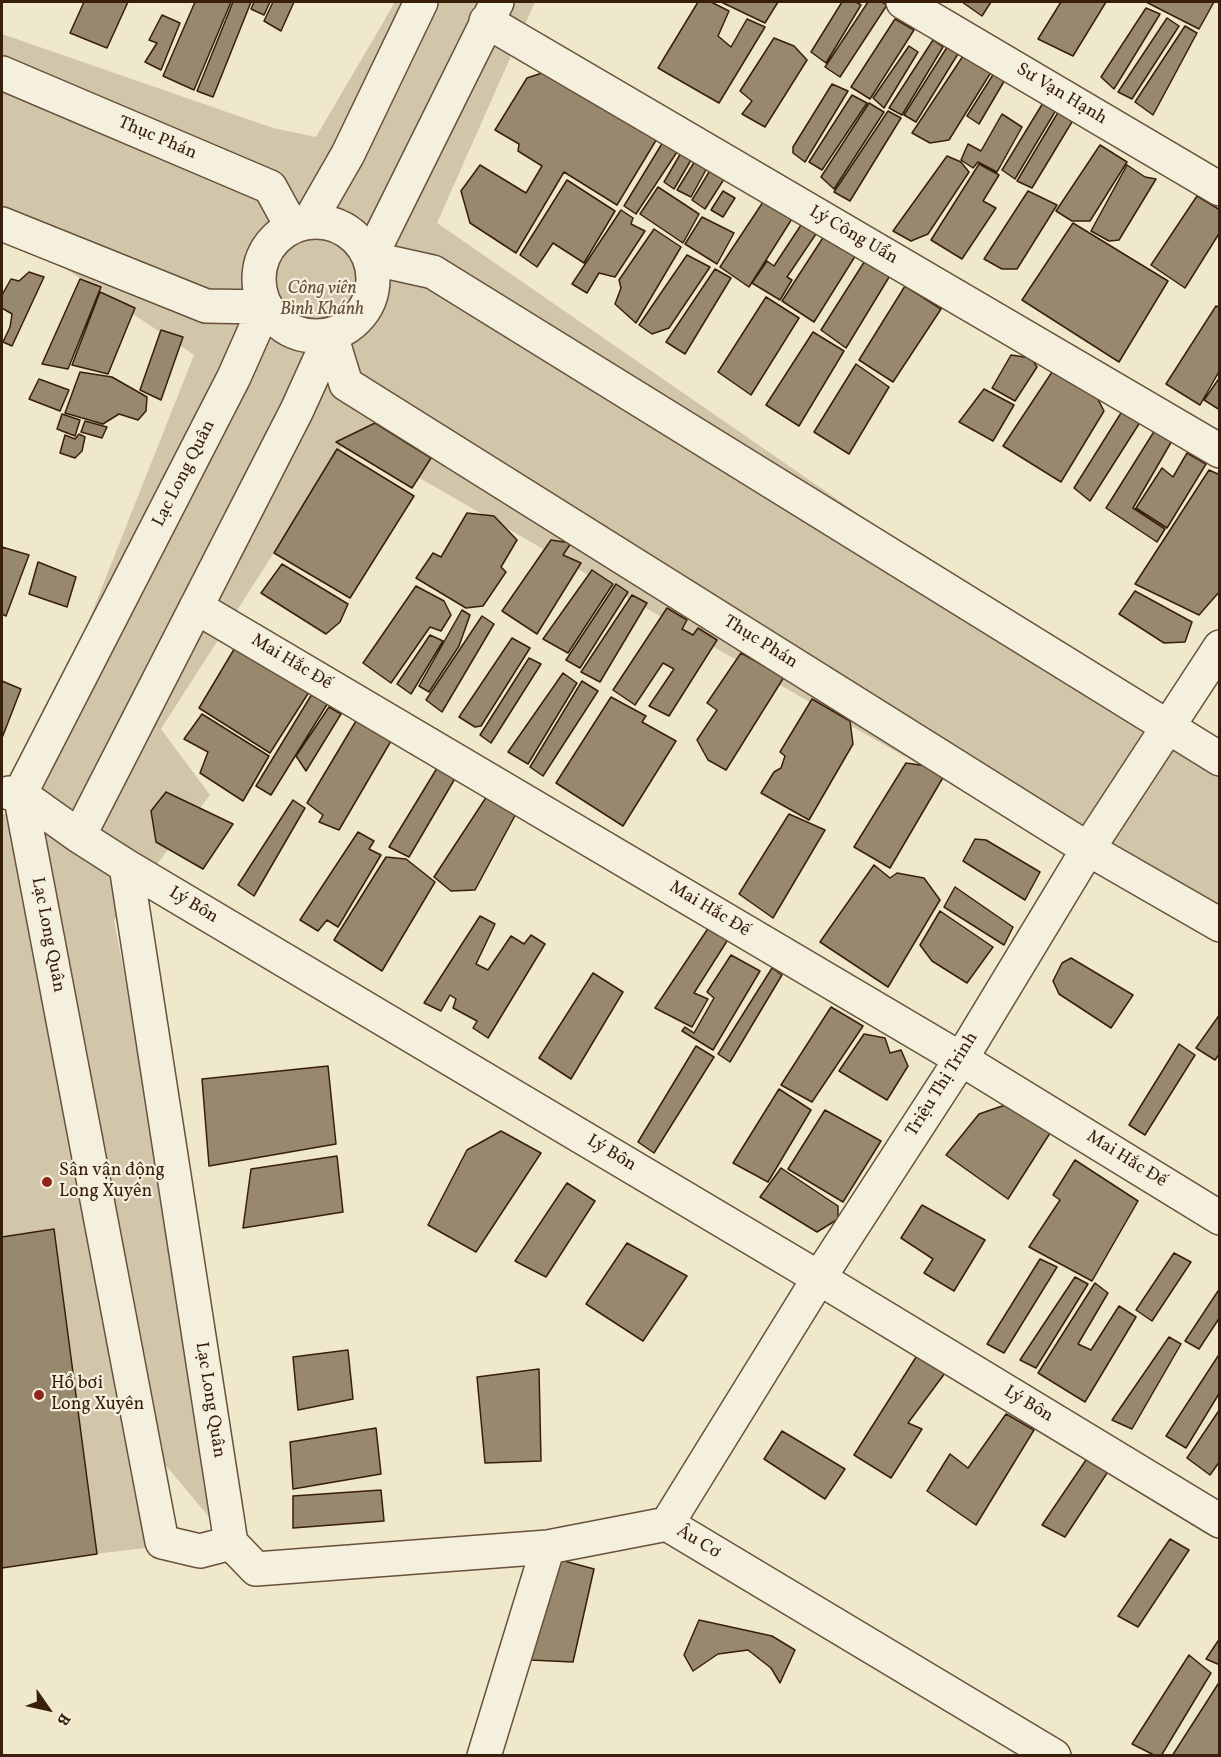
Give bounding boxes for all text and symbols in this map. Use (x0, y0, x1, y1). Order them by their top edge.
street label: Sư Vạn Hạnh (1012, 59, 1110, 131)
street label: Thục Phán (114, 113, 200, 165)
street label: Lý Công Uẩn (805, 202, 901, 270)
park label: Công viên Bình Khánh (280, 279, 364, 322)
street label: Lạc Long Quân (149, 417, 221, 531)
street label: Thục Phán (719, 612, 801, 674)
street label: Mai Hắc Đế (247, 630, 335, 696)
street label: Lạc Long Quân (25, 876, 69, 994)
street label: Mai Hắc Đế (665, 877, 753, 943)
street label: Lý Bôn (164, 883, 222, 929)
street label: Triệu Thị Trinh (902, 1029, 984, 1141)
street label: Mai Hắc Đế (1082, 1127, 1170, 1193)
street label: Lý Bôn (582, 1131, 640, 1177)
place label: Sân vận động Long Xuyên (59, 1161, 165, 1204)
marker: Sân vận động Long Xuyên (40, 1175, 54, 1189)
street label: Lạc Long Quân (189, 1341, 229, 1459)
place label: Hồ bơi Long Xuyên (51, 1374, 144, 1416)
street label: Lý Bôn (999, 1382, 1057, 1428)
marker: Hồ bơi Long Xuyên (32, 1388, 46, 1402)
street label: Âu Cơ (672, 1521, 724, 1565)
north arrow (18, 1679, 78, 1739)
text: B (51, 1708, 75, 1730)

